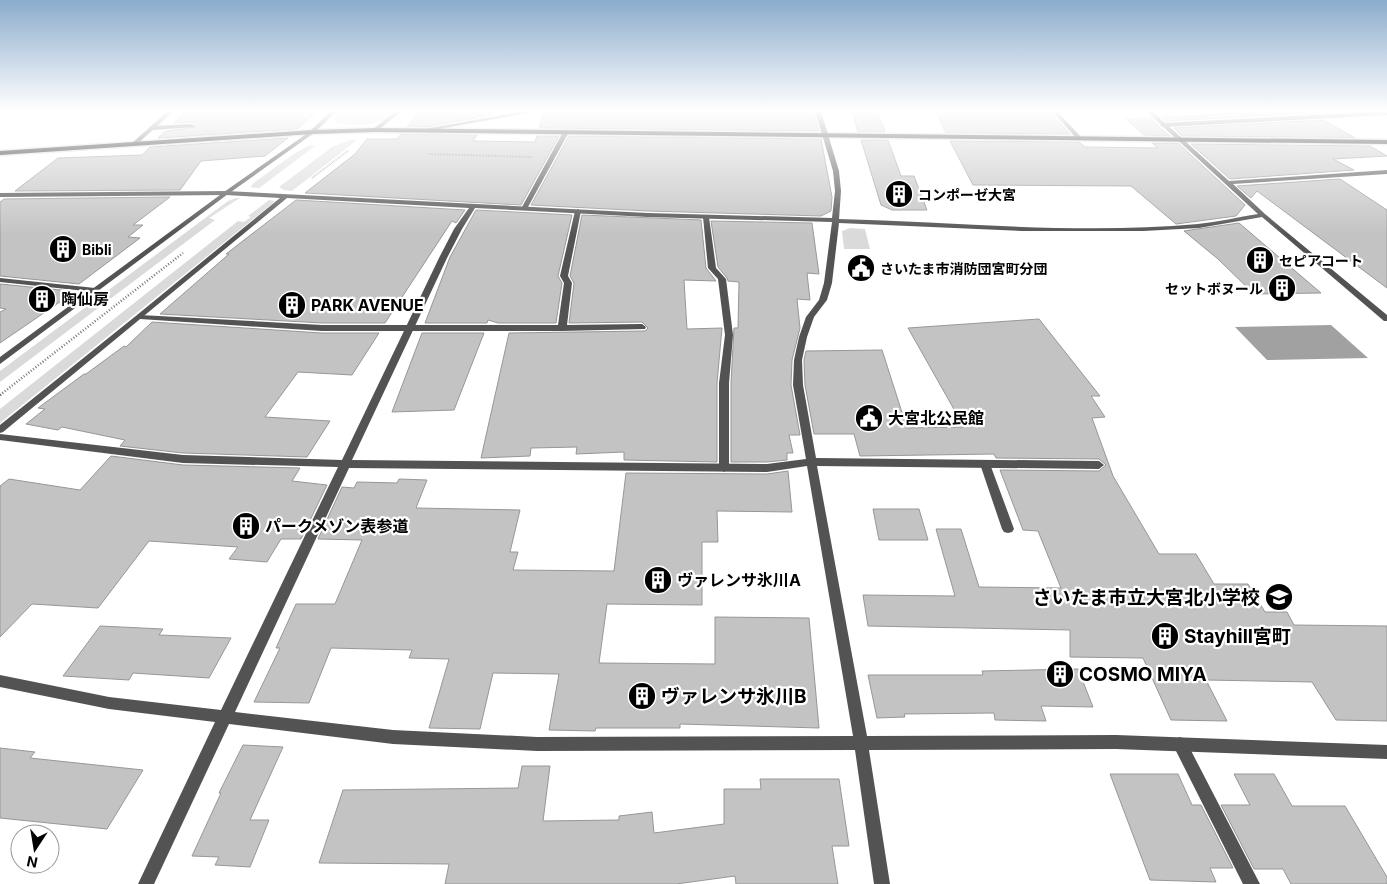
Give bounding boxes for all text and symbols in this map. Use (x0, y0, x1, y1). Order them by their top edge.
building icon: コンポーゼ大宮 (884, 179, 914, 209)
place label: コンポーゼ大宮 (918, 186, 1016, 203)
building icon: Bibli (48, 234, 78, 264)
place label: Bibli (82, 241, 112, 258)
building icon: セピアコート (1245, 245, 1275, 275)
place label: セピアコート (1279, 252, 1363, 269)
public building icon: さいたま市消防団宮町分団 (846, 253, 876, 283)
place label: さいたま市消防団宮町分団 (880, 260, 1048, 277)
building icon: セットボヌール (1267, 273, 1297, 303)
place label: セットボヌール (1165, 280, 1263, 297)
building icon: 陶仙房 (27, 284, 57, 314)
place label: 陶仙房 (61, 289, 109, 309)
building icon: PARK AVENUE (277, 290, 307, 320)
place label: PARK AVENUE (311, 295, 424, 315)
public building icon: 大宮北公民館 (854, 403, 884, 433)
place label: 大宮北公民館 (888, 408, 984, 428)
building icon: パークメゾン表参道 (231, 511, 261, 541)
place label: パークメゾン表参道 (265, 516, 408, 536)
building icon: ヴァレンサ氷川A (643, 565, 673, 595)
place label: ヴァレンサ氷川A (677, 570, 801, 590)
school or university icon: さいたま市立大宮北小学校 (1264, 582, 1294, 612)
place label: さいたま市立大宮北小学校 (1033, 586, 1260, 609)
building icon: Stayhill宮町 (1150, 621, 1180, 651)
place label: Stayhill宮町 (1184, 625, 1291, 648)
building icon: COSMO MIYA (1045, 659, 1075, 689)
place label: COSMO MIYA (1079, 663, 1207, 686)
building icon: ヴァレンサ氷川B (627, 681, 657, 711)
place label: ヴァレンサ氷川B (661, 685, 807, 708)
north arrow (10, 824, 60, 874)
text: N (25, 853, 39, 872)

